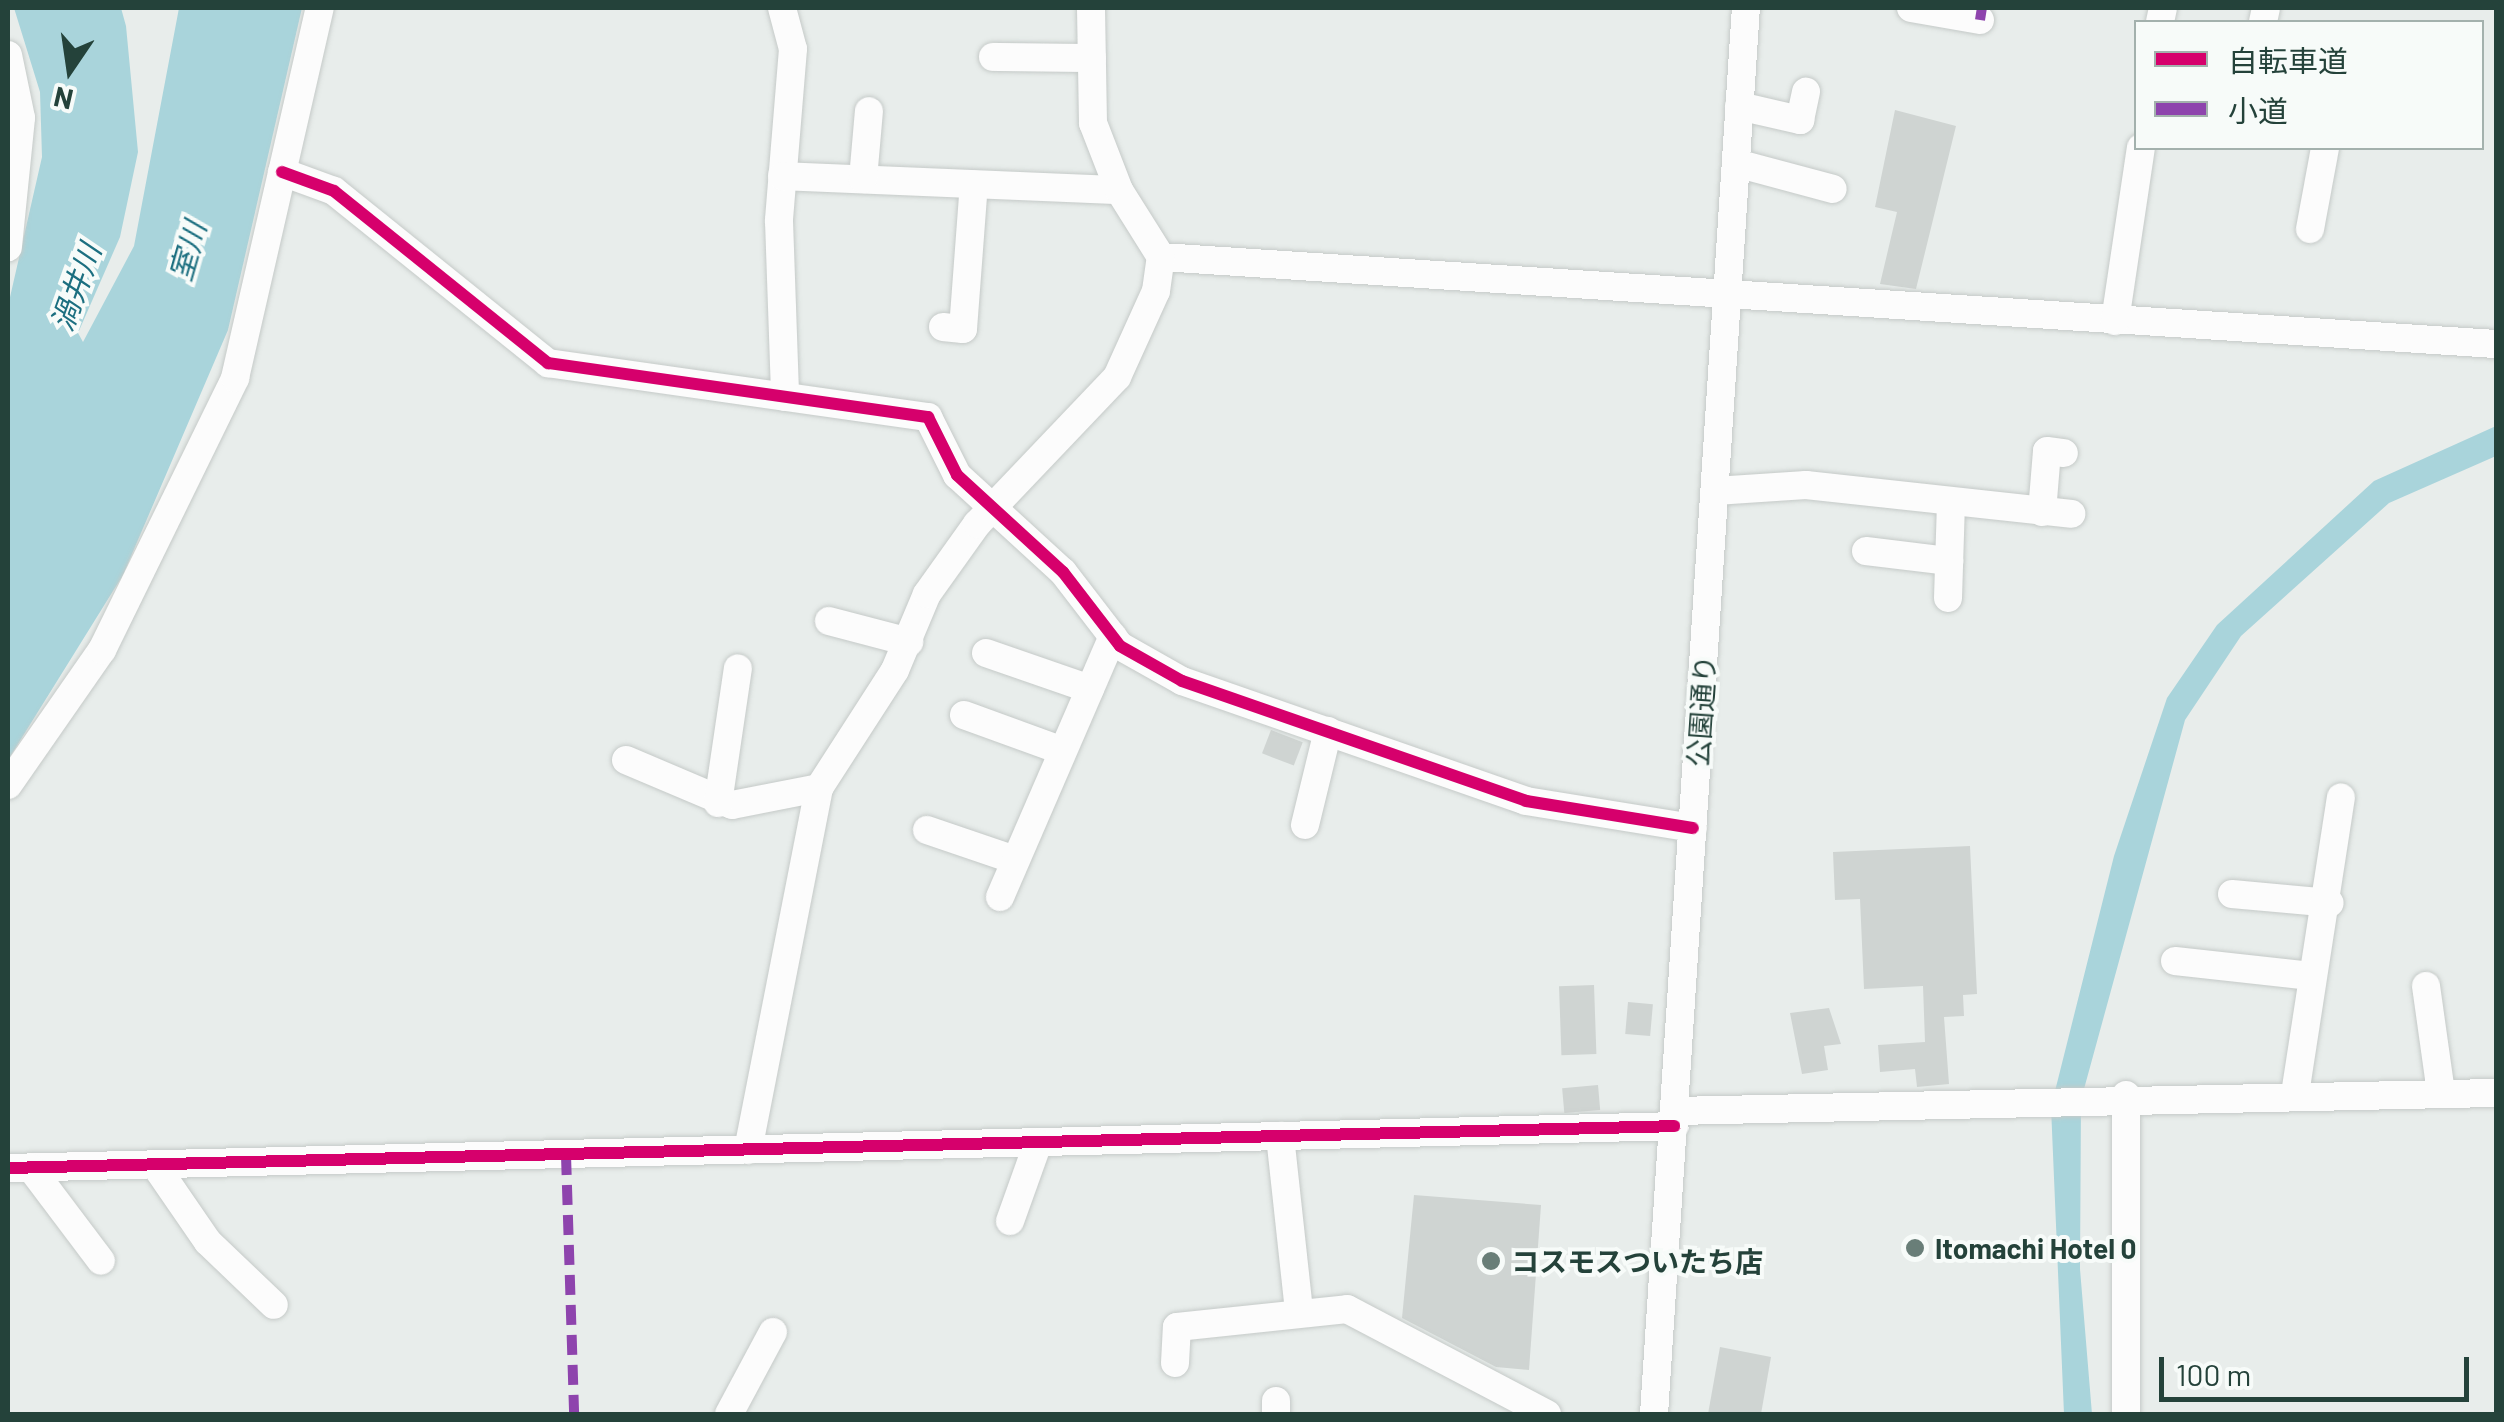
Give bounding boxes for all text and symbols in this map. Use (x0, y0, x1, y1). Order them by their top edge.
north arrow (20, 20, 120, 120)
legend (2134, 20, 2484, 150)
text: 自転車道 (2228, 42, 2348, 78)
text: N (50, 81, 76, 118)
text: 小道 (2228, 92, 2288, 128)
water label: 室川 (161, 217, 213, 285)
water label: 渦井川 (43, 239, 107, 335)
street label: 公園通り (1680, 654, 1722, 768)
place label: Itomachi Hotel 0 (1935, 1231, 2137, 1265)
marker: Itomachi Hotel 0 (1904, 1237, 1926, 1259)
place label: コスモスついたち店 (1511, 1244, 1763, 1278)
marker: コスモスついたち店 (1480, 1250, 1502, 1272)
scale bar (2164, 1337, 2474, 1399)
text: 100 m (2176, 1356, 2251, 1392)

